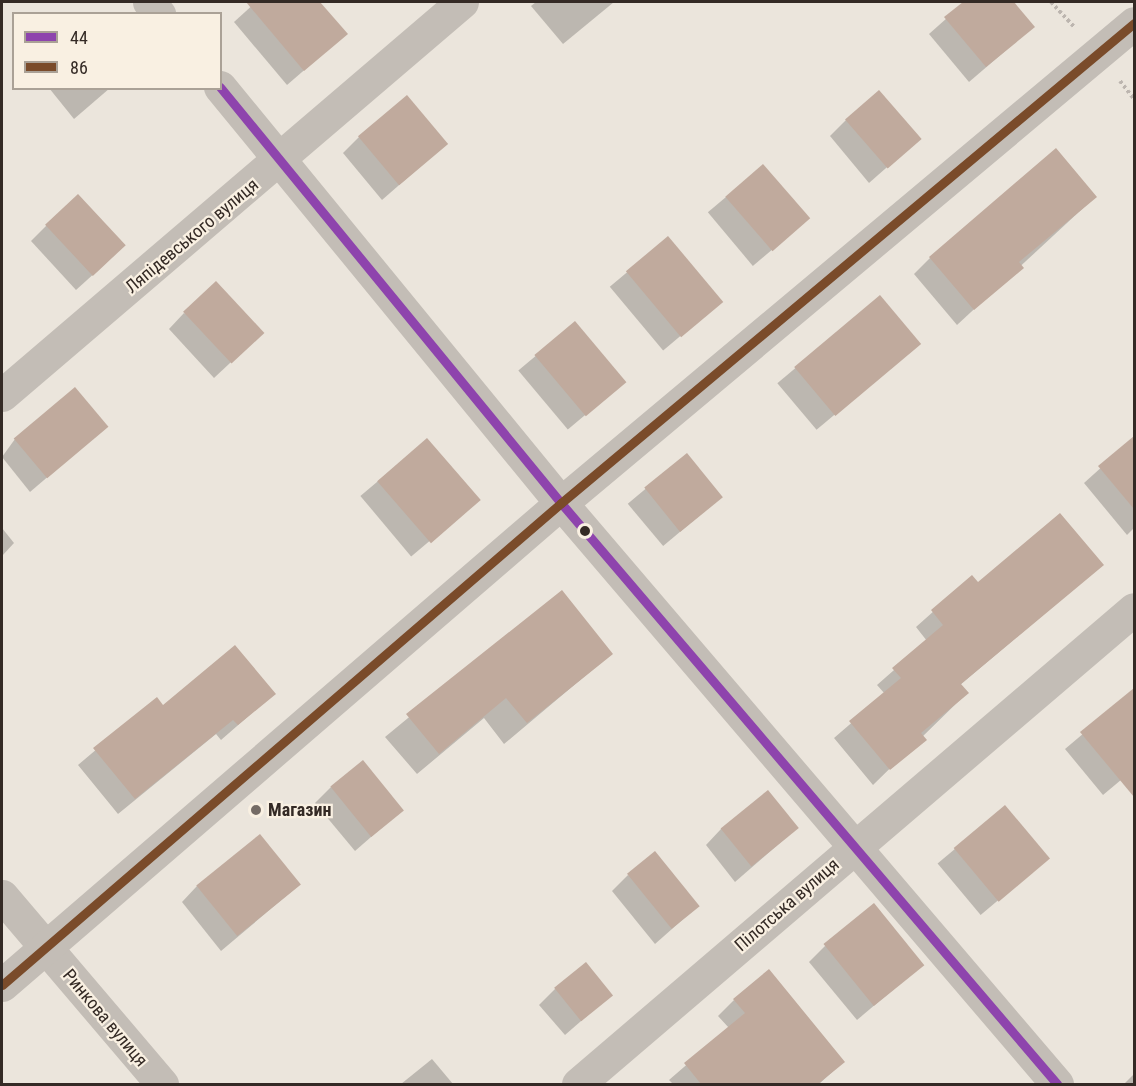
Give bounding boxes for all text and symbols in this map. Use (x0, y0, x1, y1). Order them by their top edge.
legend (12, 12, 222, 90)
text: 44 (70, 27, 88, 48)
text: 86 (70, 57, 88, 78)
street label: Ляпідевського вулиця (121, 174, 263, 298)
unlabelled marker (579, 525, 591, 537)
place label: Магазин (268, 799, 331, 821)
marker: Магазин (249, 803, 263, 817)
street label: Пілотська вулиця (730, 854, 844, 956)
street label: Ринкова вулиця (58, 965, 152, 1071)

